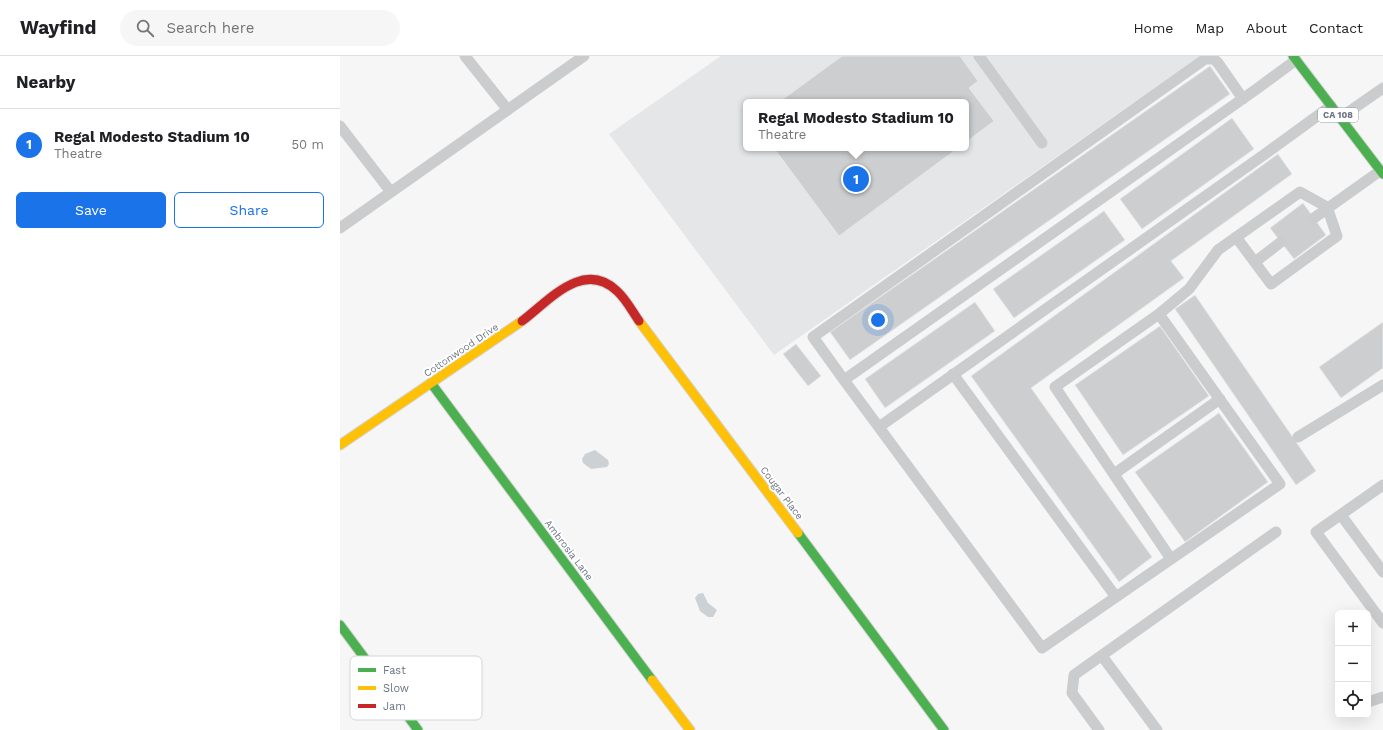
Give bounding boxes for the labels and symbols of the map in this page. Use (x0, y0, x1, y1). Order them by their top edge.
road number: CA 108 (1318, 108, 1358, 122)
pin: 1 (843, 164, 869, 194)
your location (868, 310, 888, 330)
street label: Cottonwood Drive (422, 321, 500, 379)
street label: Cougar Place (759, 464, 806, 522)
street label: Ambrosia Lane (543, 518, 595, 583)
legend (350, 656, 482, 720)
text: Fast (383, 664, 406, 677)
text: Slow (383, 682, 409, 695)
text: Jam (383, 700, 406, 713)

